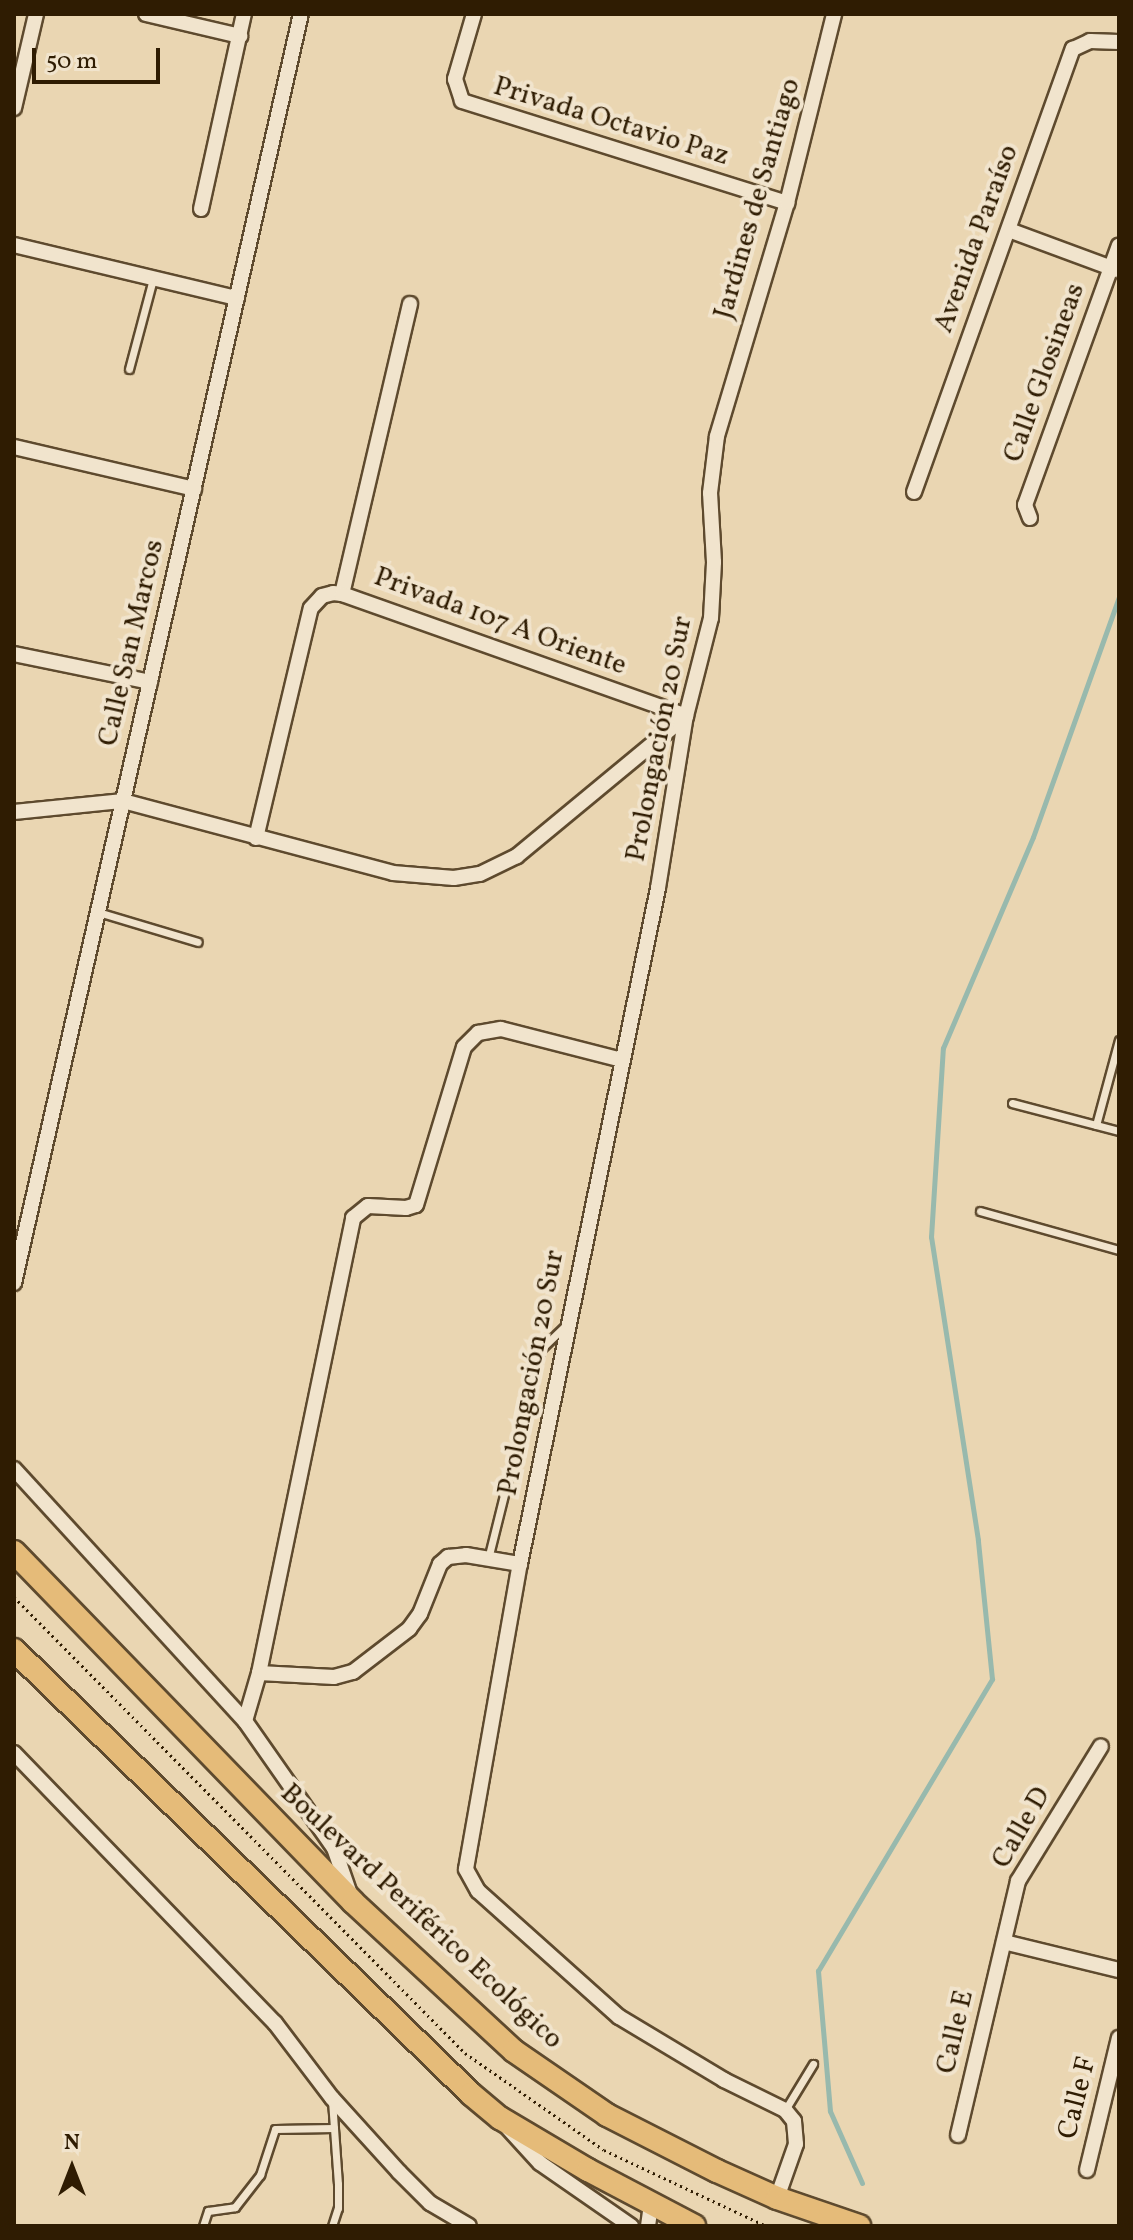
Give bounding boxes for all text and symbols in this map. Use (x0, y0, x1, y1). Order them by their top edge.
scale bar (36, 32, 164, 82)
text: 50 m (46, 45, 98, 79)
street label: Privada Octavio Paz (489, 70, 733, 174)
street label: Jardines de Santiago (708, 75, 808, 323)
street label: Avenida Paraíso (927, 140, 1027, 338)
street label: Calle Glosineas (997, 279, 1093, 467)
street label: Calle San Marcos (92, 537, 172, 749)
street label: Privada 107 A Oriente (369, 561, 631, 683)
street label: Prolongación 20 Sur (620, 613, 700, 865)
street label: Prolongación 20 Sur (492, 1247, 572, 1499)
street label: Boulevard Periférico Ecológico (273, 1777, 569, 2057)
street label: Calle D (985, 1781, 1059, 1875)
street label: Calle E (930, 1987, 982, 2077)
street label: Calle F (1052, 2053, 1104, 2143)
north arrow (32, 2128, 112, 2208)
text: N (64, 2128, 80, 2159)

